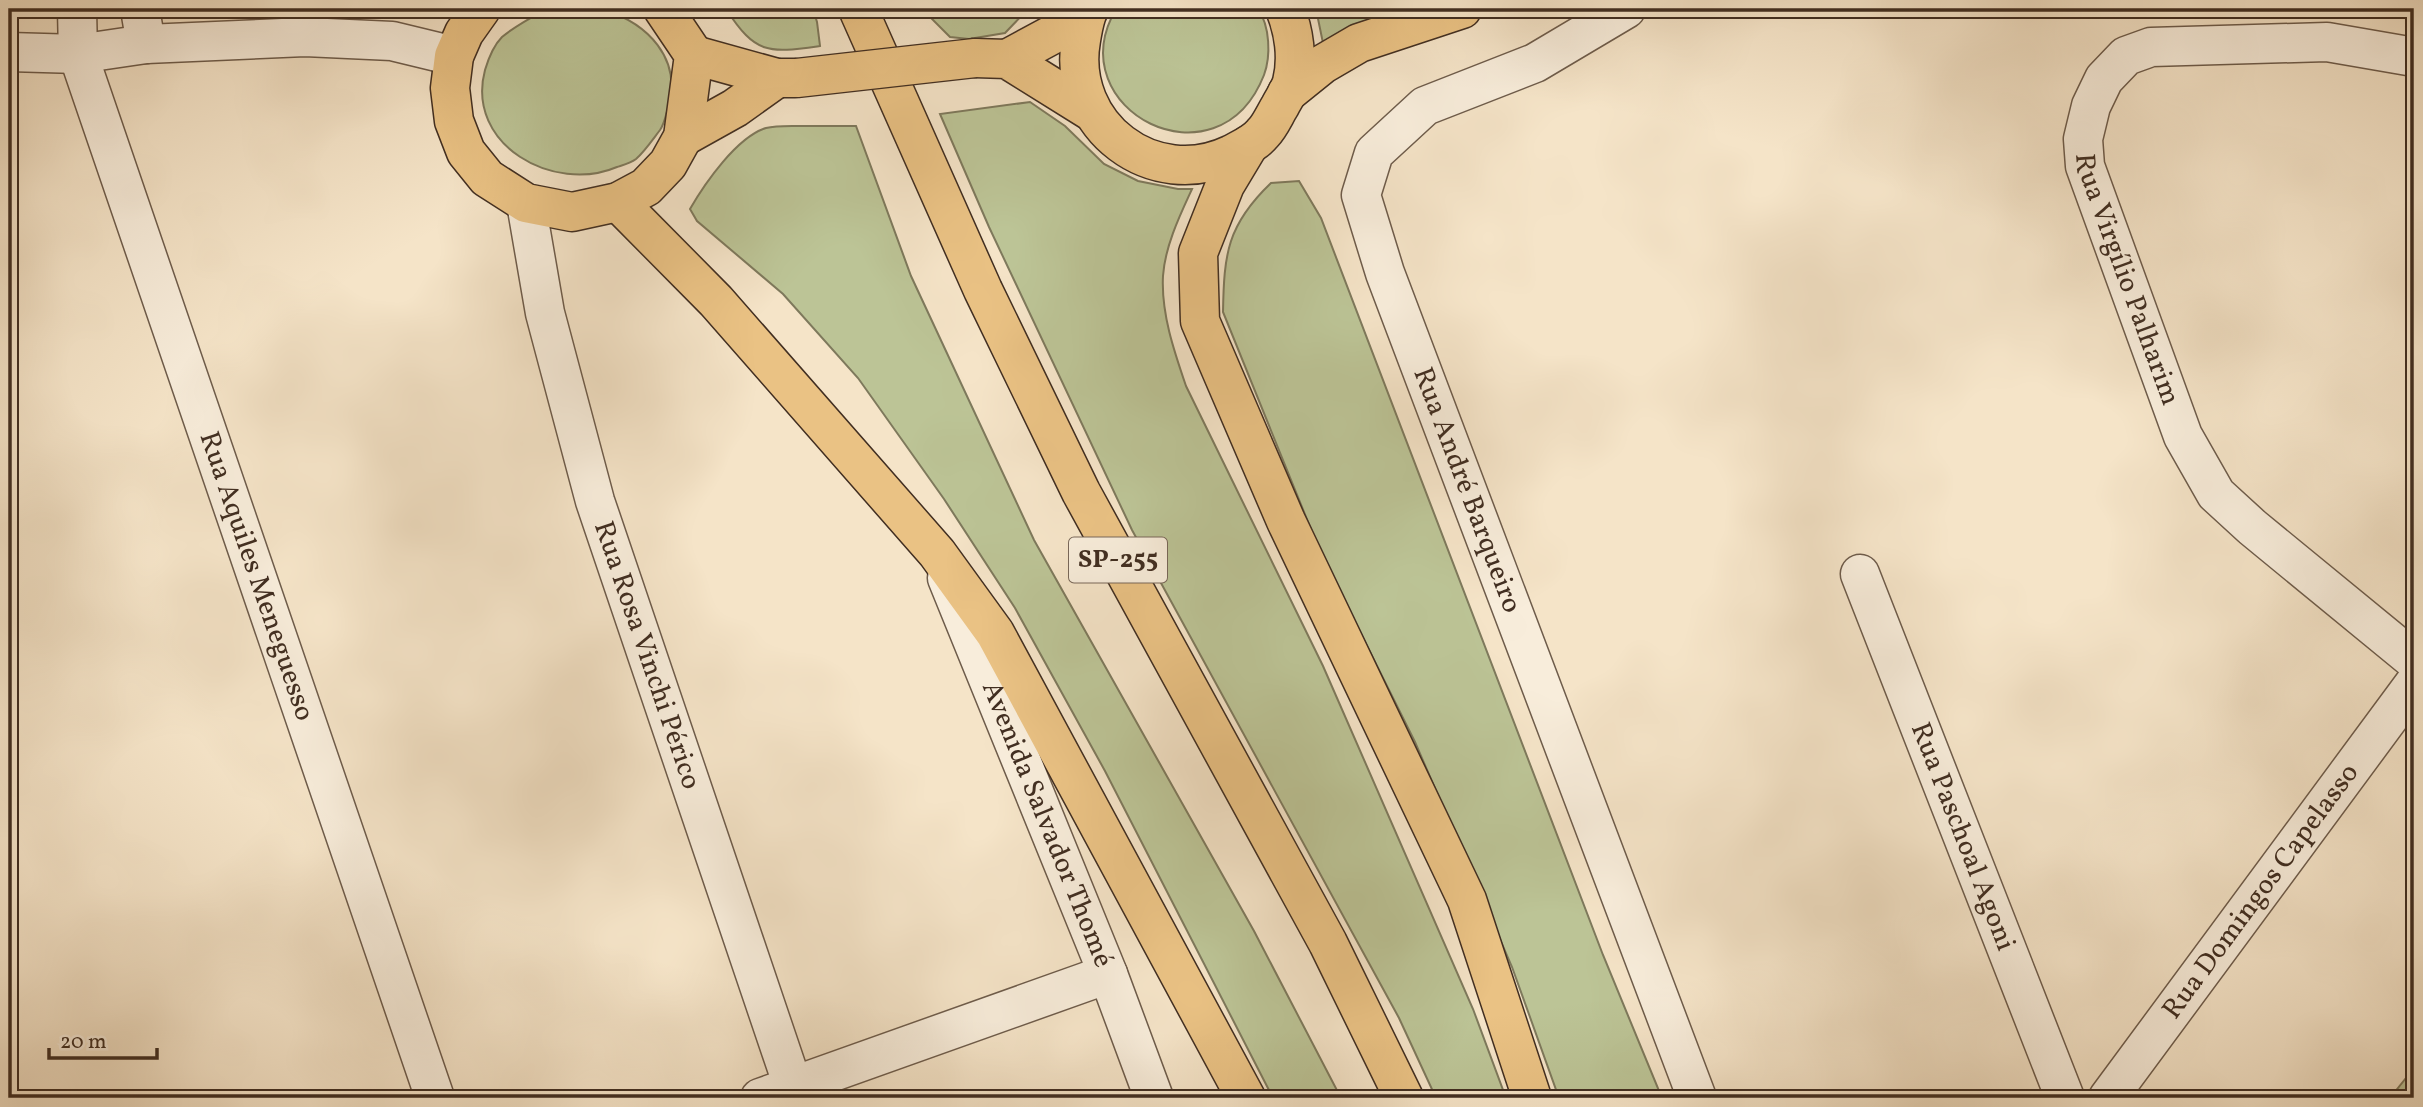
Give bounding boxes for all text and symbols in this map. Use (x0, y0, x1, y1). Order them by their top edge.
street label: Rua Virgílio Palharim (2065, 152, 2190, 411)
street label: Rua André Barqueiro (1403, 362, 1531, 619)
street label: Rua Aquiles Meneguesso (189, 426, 324, 726)
street label: Rua Rosa Vinchi Périco (584, 516, 711, 795)
road number: SP-255 (1069, 538, 1167, 582)
street label: Avenida Salvador Thomé (972, 676, 1123, 973)
street label: Rua Paschoal Agoni (1900, 717, 2025, 957)
street label: Rua Domingos Capelasso (2153, 755, 2368, 1027)
scale bar (49, 1016, 158, 1060)
text: 20 m (60, 1028, 106, 1057)

